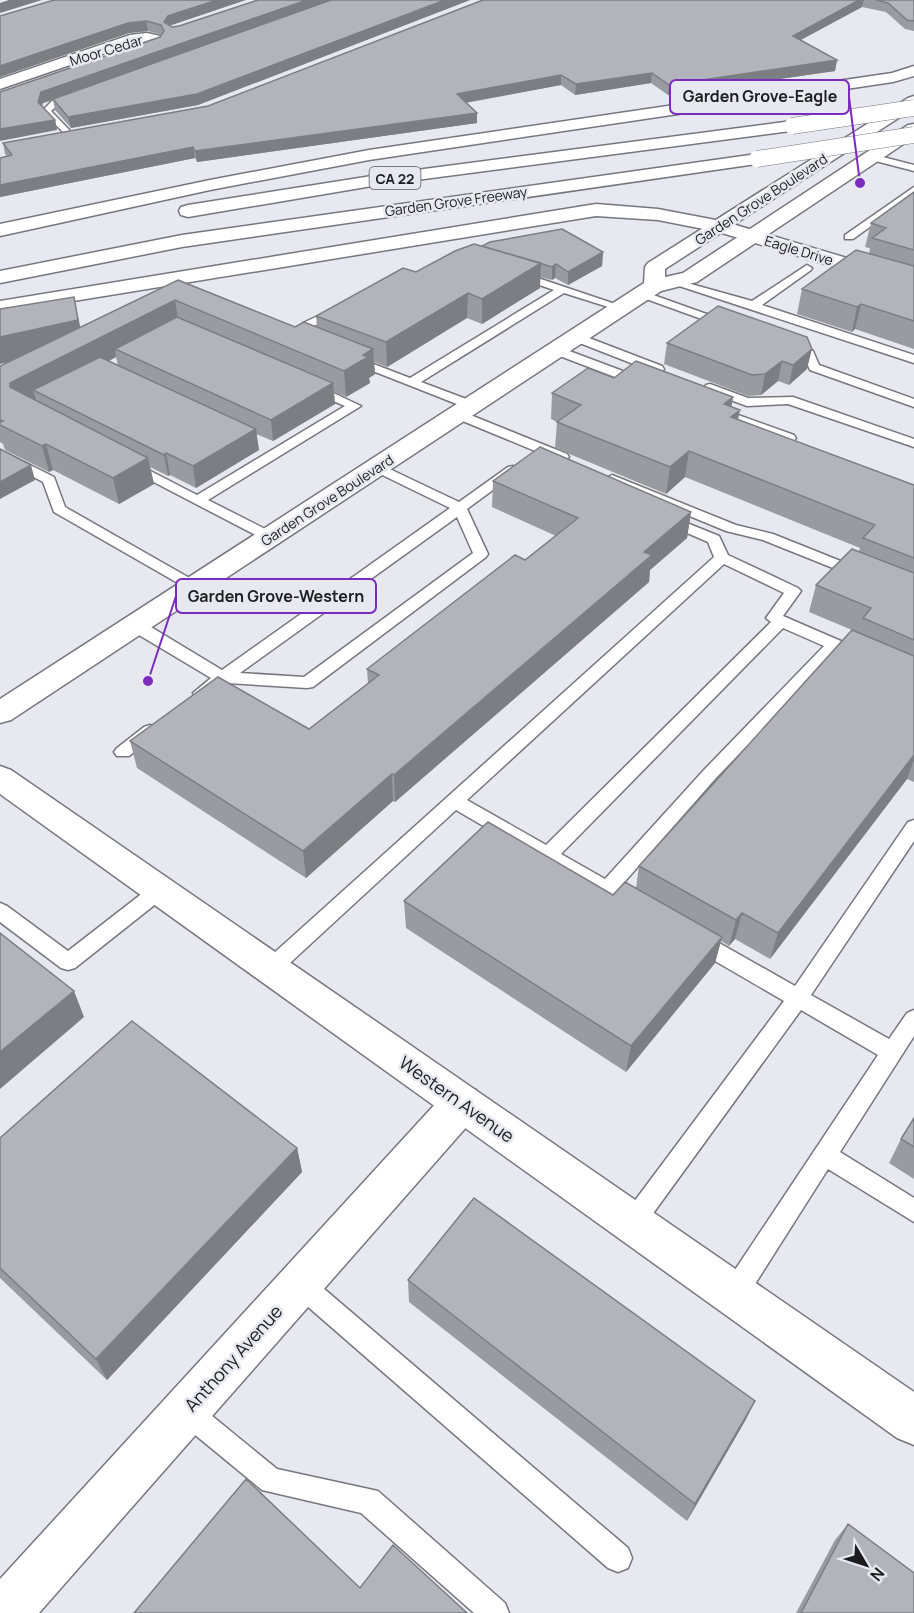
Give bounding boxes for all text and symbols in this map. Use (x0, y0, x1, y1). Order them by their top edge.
street label: Moor Cedar (67, 30, 145, 70)
callout: Garden Grove-Eagle (670, 80, 849, 114)
text: Garden Grove-Eagle (683, 85, 838, 107)
street label: Garden Grove Boulevard (691, 149, 831, 249)
road number: CA 22 (370, 167, 420, 189)
street label: Garden Grove Freeway (384, 182, 529, 220)
street label: Eagle Drive (762, 231, 836, 269)
street label: Garden Grove Boulevard (257, 450, 397, 550)
callout: Garden Grove-Western (176, 579, 376, 613)
text: Garden Grove-Western (188, 585, 364, 607)
street label: Western Avenue (395, 1050, 519, 1148)
street label: Anthony Avenue (179, 1300, 287, 1416)
north arrow (836, 1535, 896, 1595)
text: N (865, 1563, 890, 1586)

